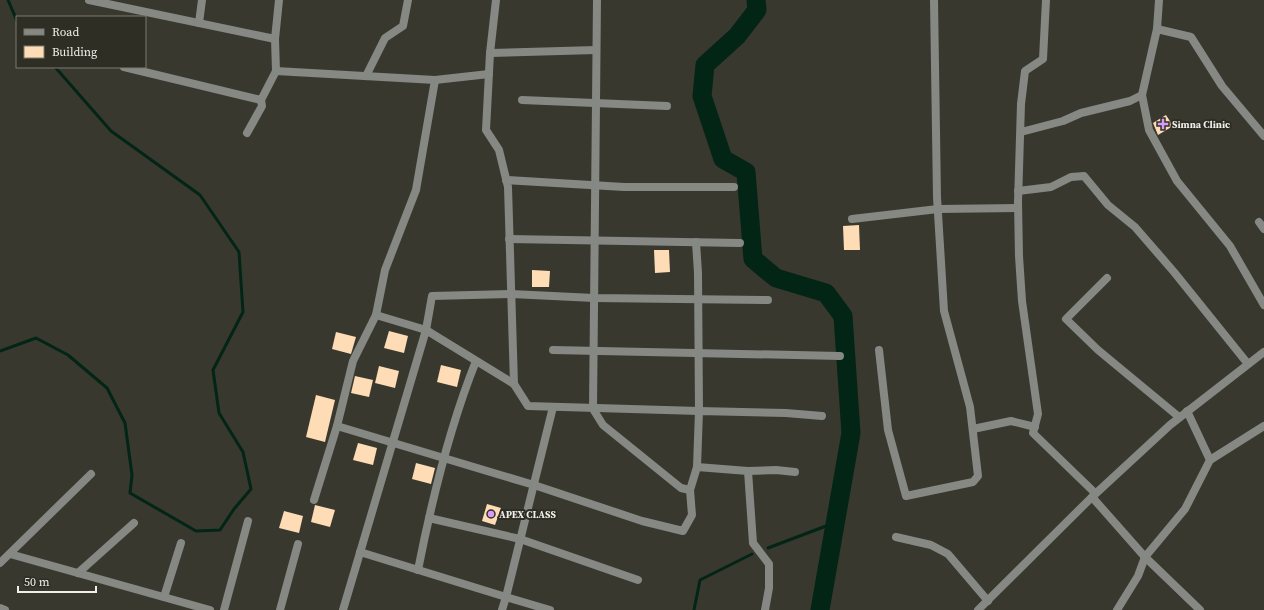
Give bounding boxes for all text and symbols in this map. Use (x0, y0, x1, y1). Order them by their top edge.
legend (16, 16, 146, 68)
text: Road (52, 24, 79, 40)
text: Building (52, 44, 97, 60)
marker: Simna Clinic (1157, 118, 1169, 130)
place label: Simna Clinic (1172, 118, 1230, 131)
place label: APEX CLASS (499, 508, 556, 521)
marker: APEX CLASS (486, 509, 496, 519)
scale bar (18, 568, 96, 594)
text: 50 m (24, 574, 50, 590)

